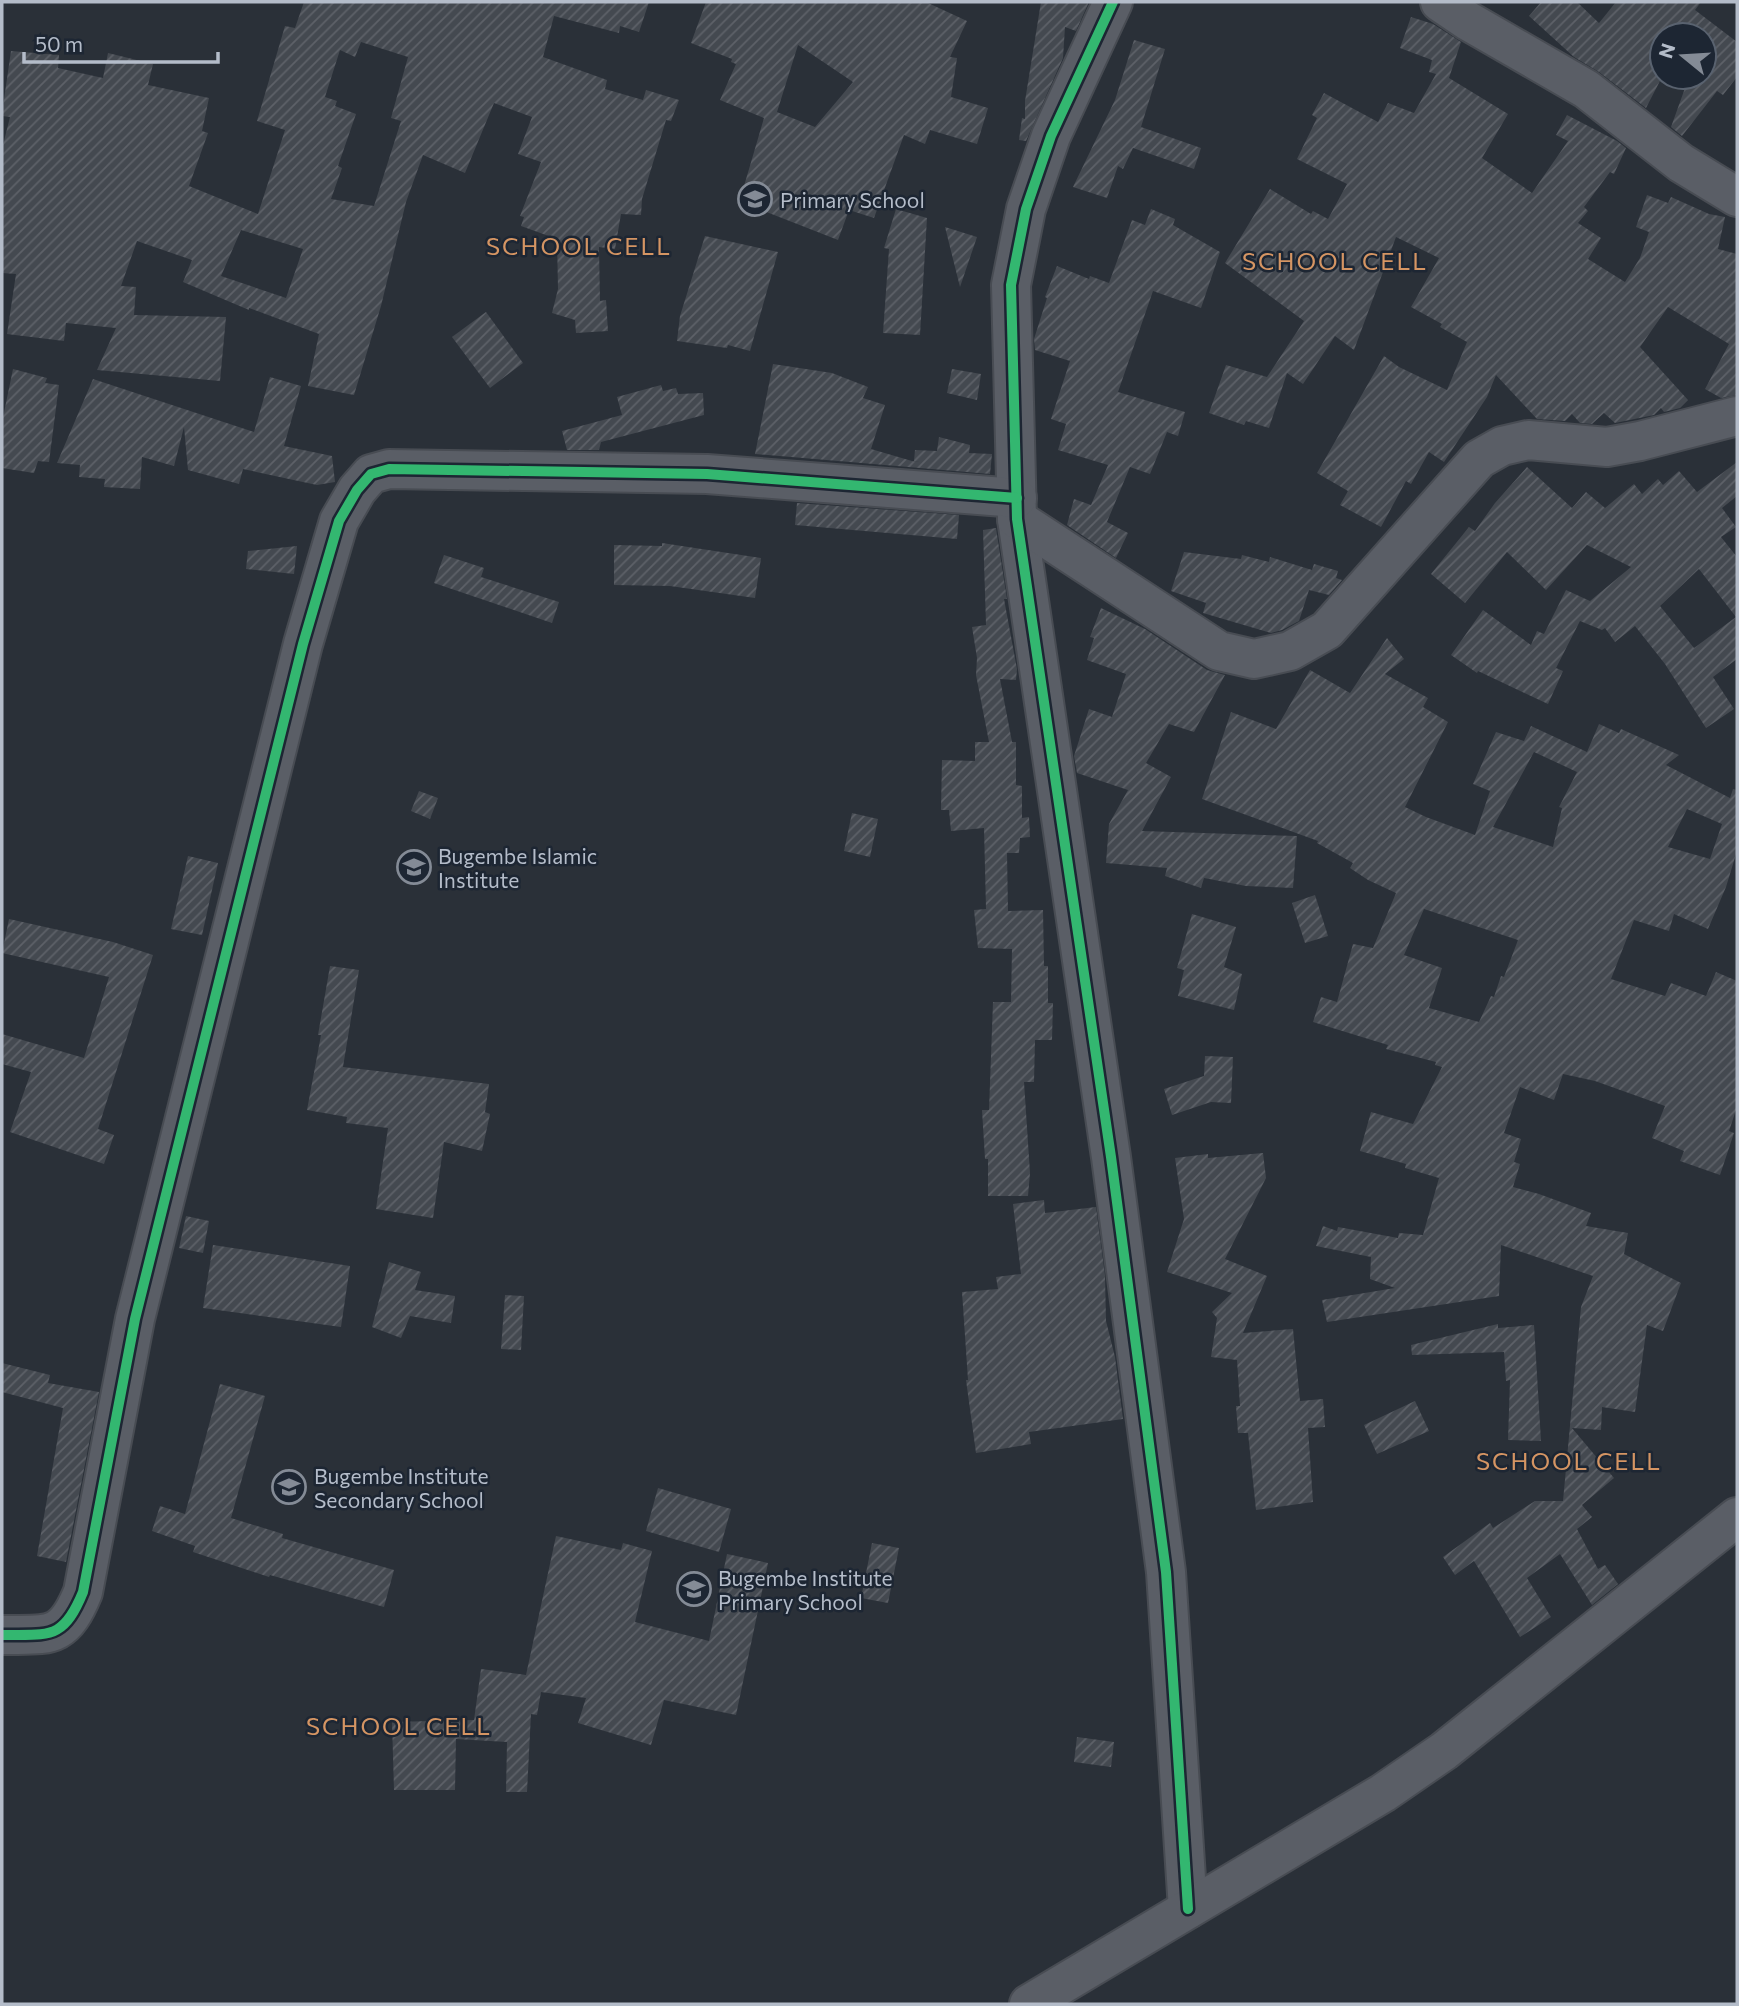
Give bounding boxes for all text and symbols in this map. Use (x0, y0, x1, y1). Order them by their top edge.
scale bar (24, 21, 219, 65)
north arrow (1648, 21, 1718, 91)
text: 50 m (35, 31, 83, 56)
text: N (1653, 40, 1679, 61)
school or university icon: Primary School (736, 180, 774, 218)
place label: Primary School (780, 187, 925, 212)
district label: SCHOOL CELL (486, 231, 672, 260)
district label: SCHOOL CELL (1242, 246, 1428, 275)
place label: Bugembe Islamic Institute (438, 843, 597, 892)
school or university icon: Bugembe Islamic Institute (395, 848, 433, 886)
district label: SCHOOL CELL (1476, 1446, 1662, 1475)
place label: Bugembe Institute Secondary School (314, 1463, 489, 1512)
school or university icon: Bugembe Institute Secondary School (270, 1468, 308, 1506)
place label: Bugembe Institute Primary School (718, 1565, 893, 1614)
school or university icon: Bugembe Institute Primary School (675, 1570, 713, 1608)
district label: SCHOOL CELL (306, 1711, 492, 1740)

